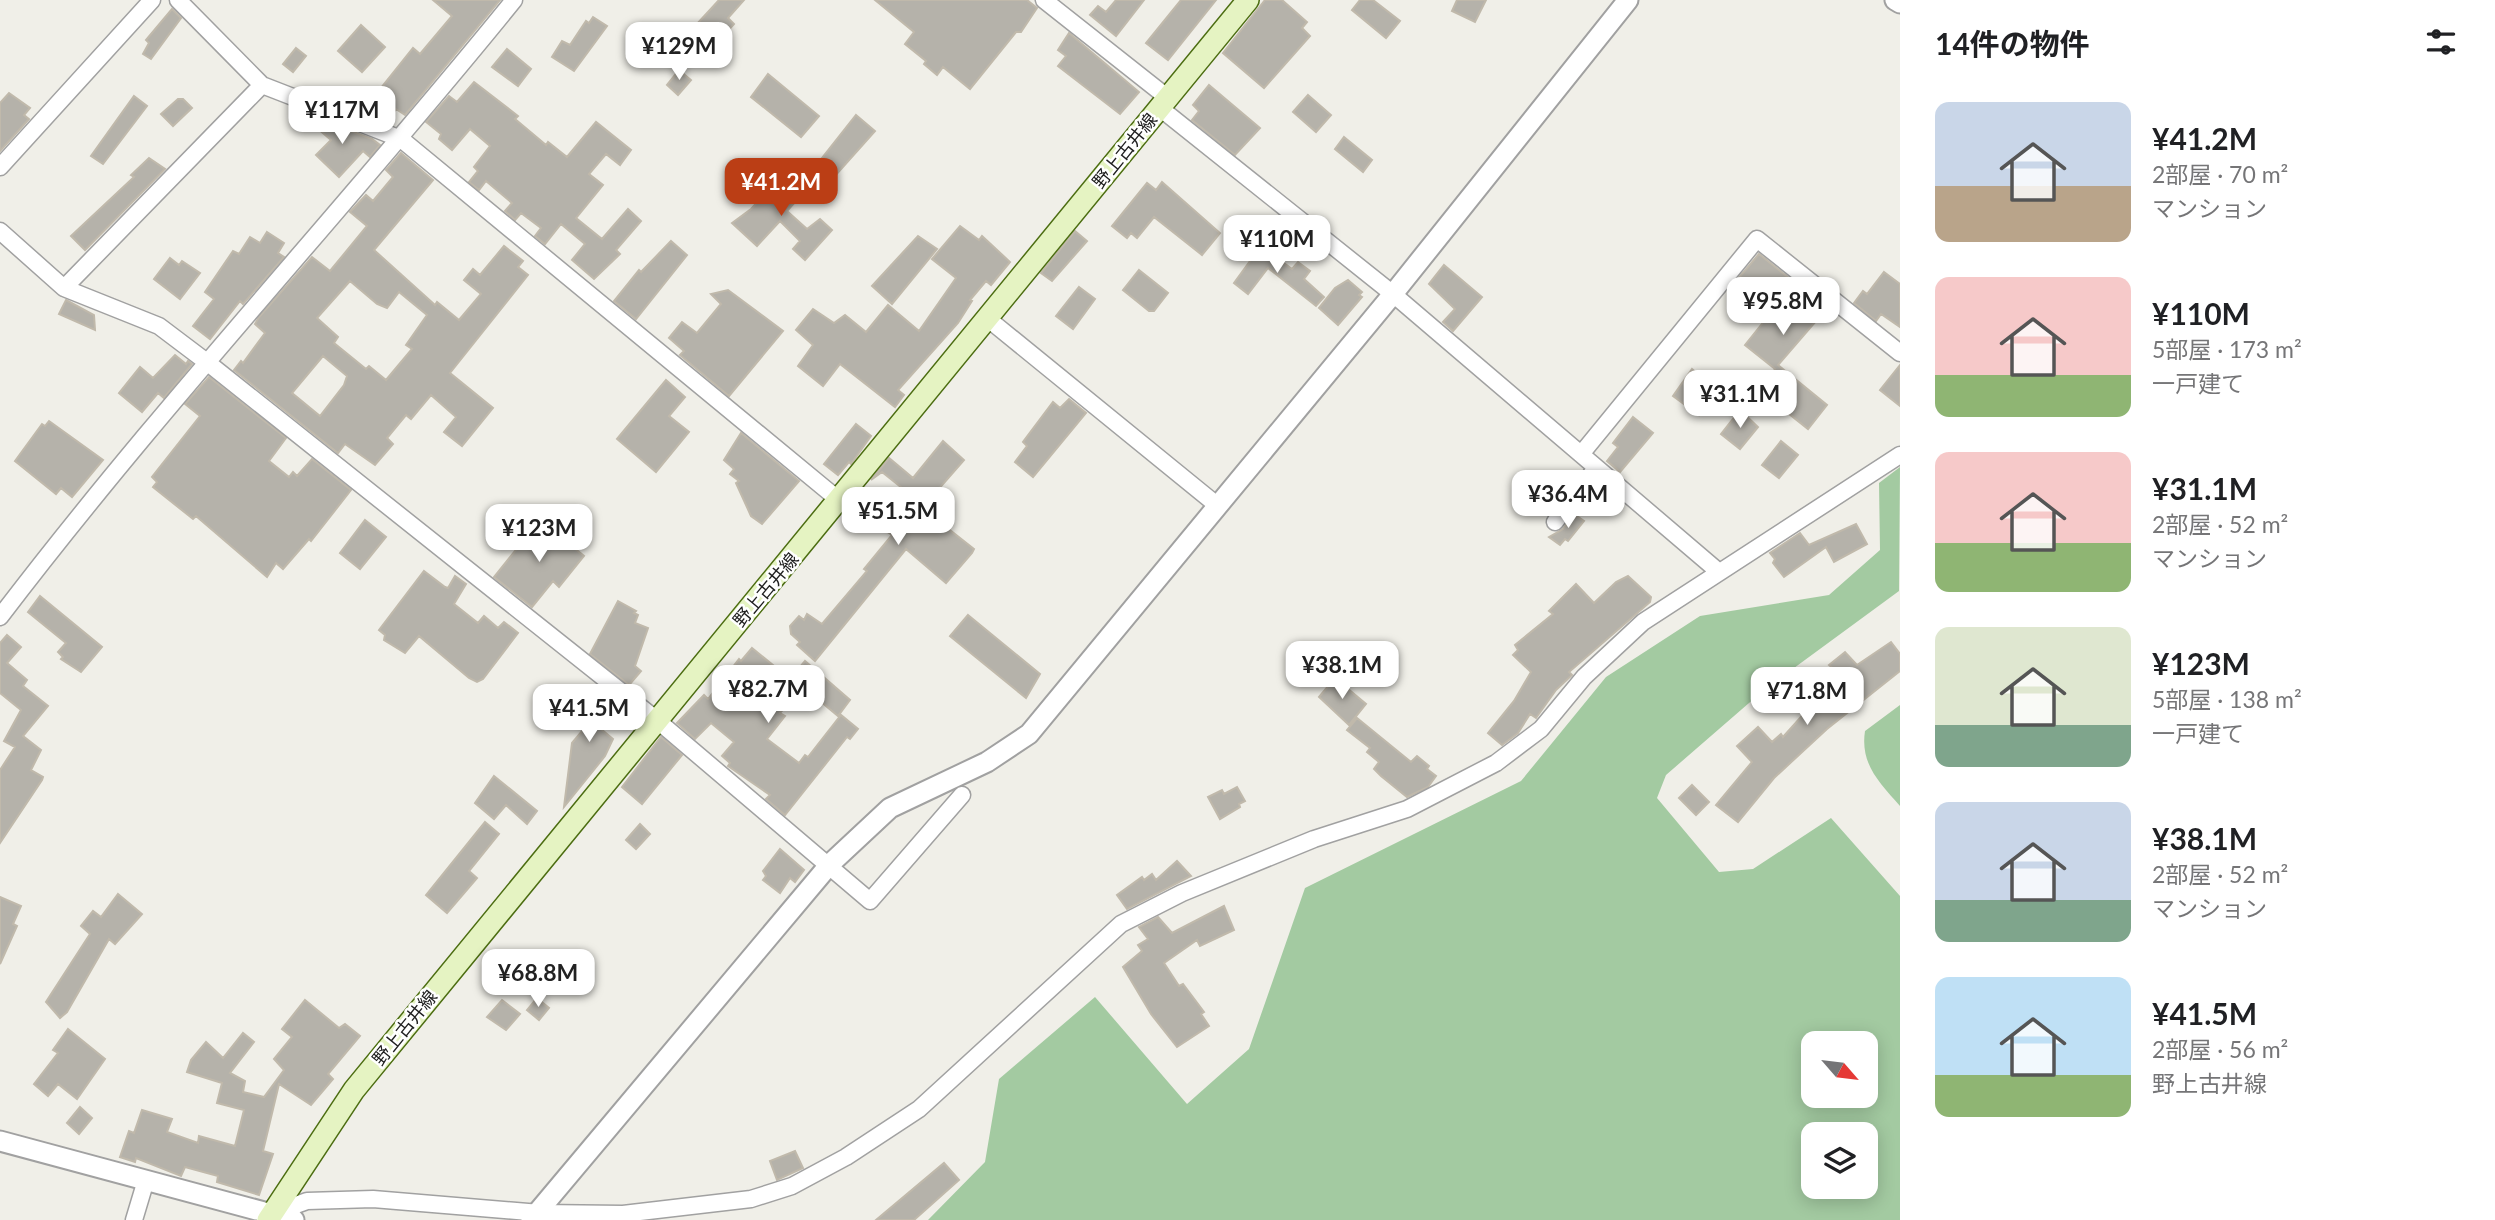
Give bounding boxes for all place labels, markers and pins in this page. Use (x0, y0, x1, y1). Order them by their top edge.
pin: ¥129M (630, 22, 728, 82)
pin: ¥117M (293, 86, 391, 146)
pin: ¥41.2M (724, 158, 838, 218)
pin: ¥110M (1228, 216, 1326, 275)
pin: ¥95.8M (1726, 278, 1840, 337)
pin: ¥31.1M (1683, 370, 1797, 430)
pin: ¥36.4M (1511, 470, 1625, 530)
pin: ¥51.5M (841, 488, 955, 547)
pin: ¥123M (490, 504, 588, 564)
pin: ¥38.1M (1285, 642, 1399, 701)
pin: ¥82.7M (711, 666, 825, 725)
pin: ¥71.8M (1750, 668, 1864, 727)
pin: ¥41.5M (532, 684, 646, 744)
pin: ¥68.8M (481, 950, 595, 1009)

